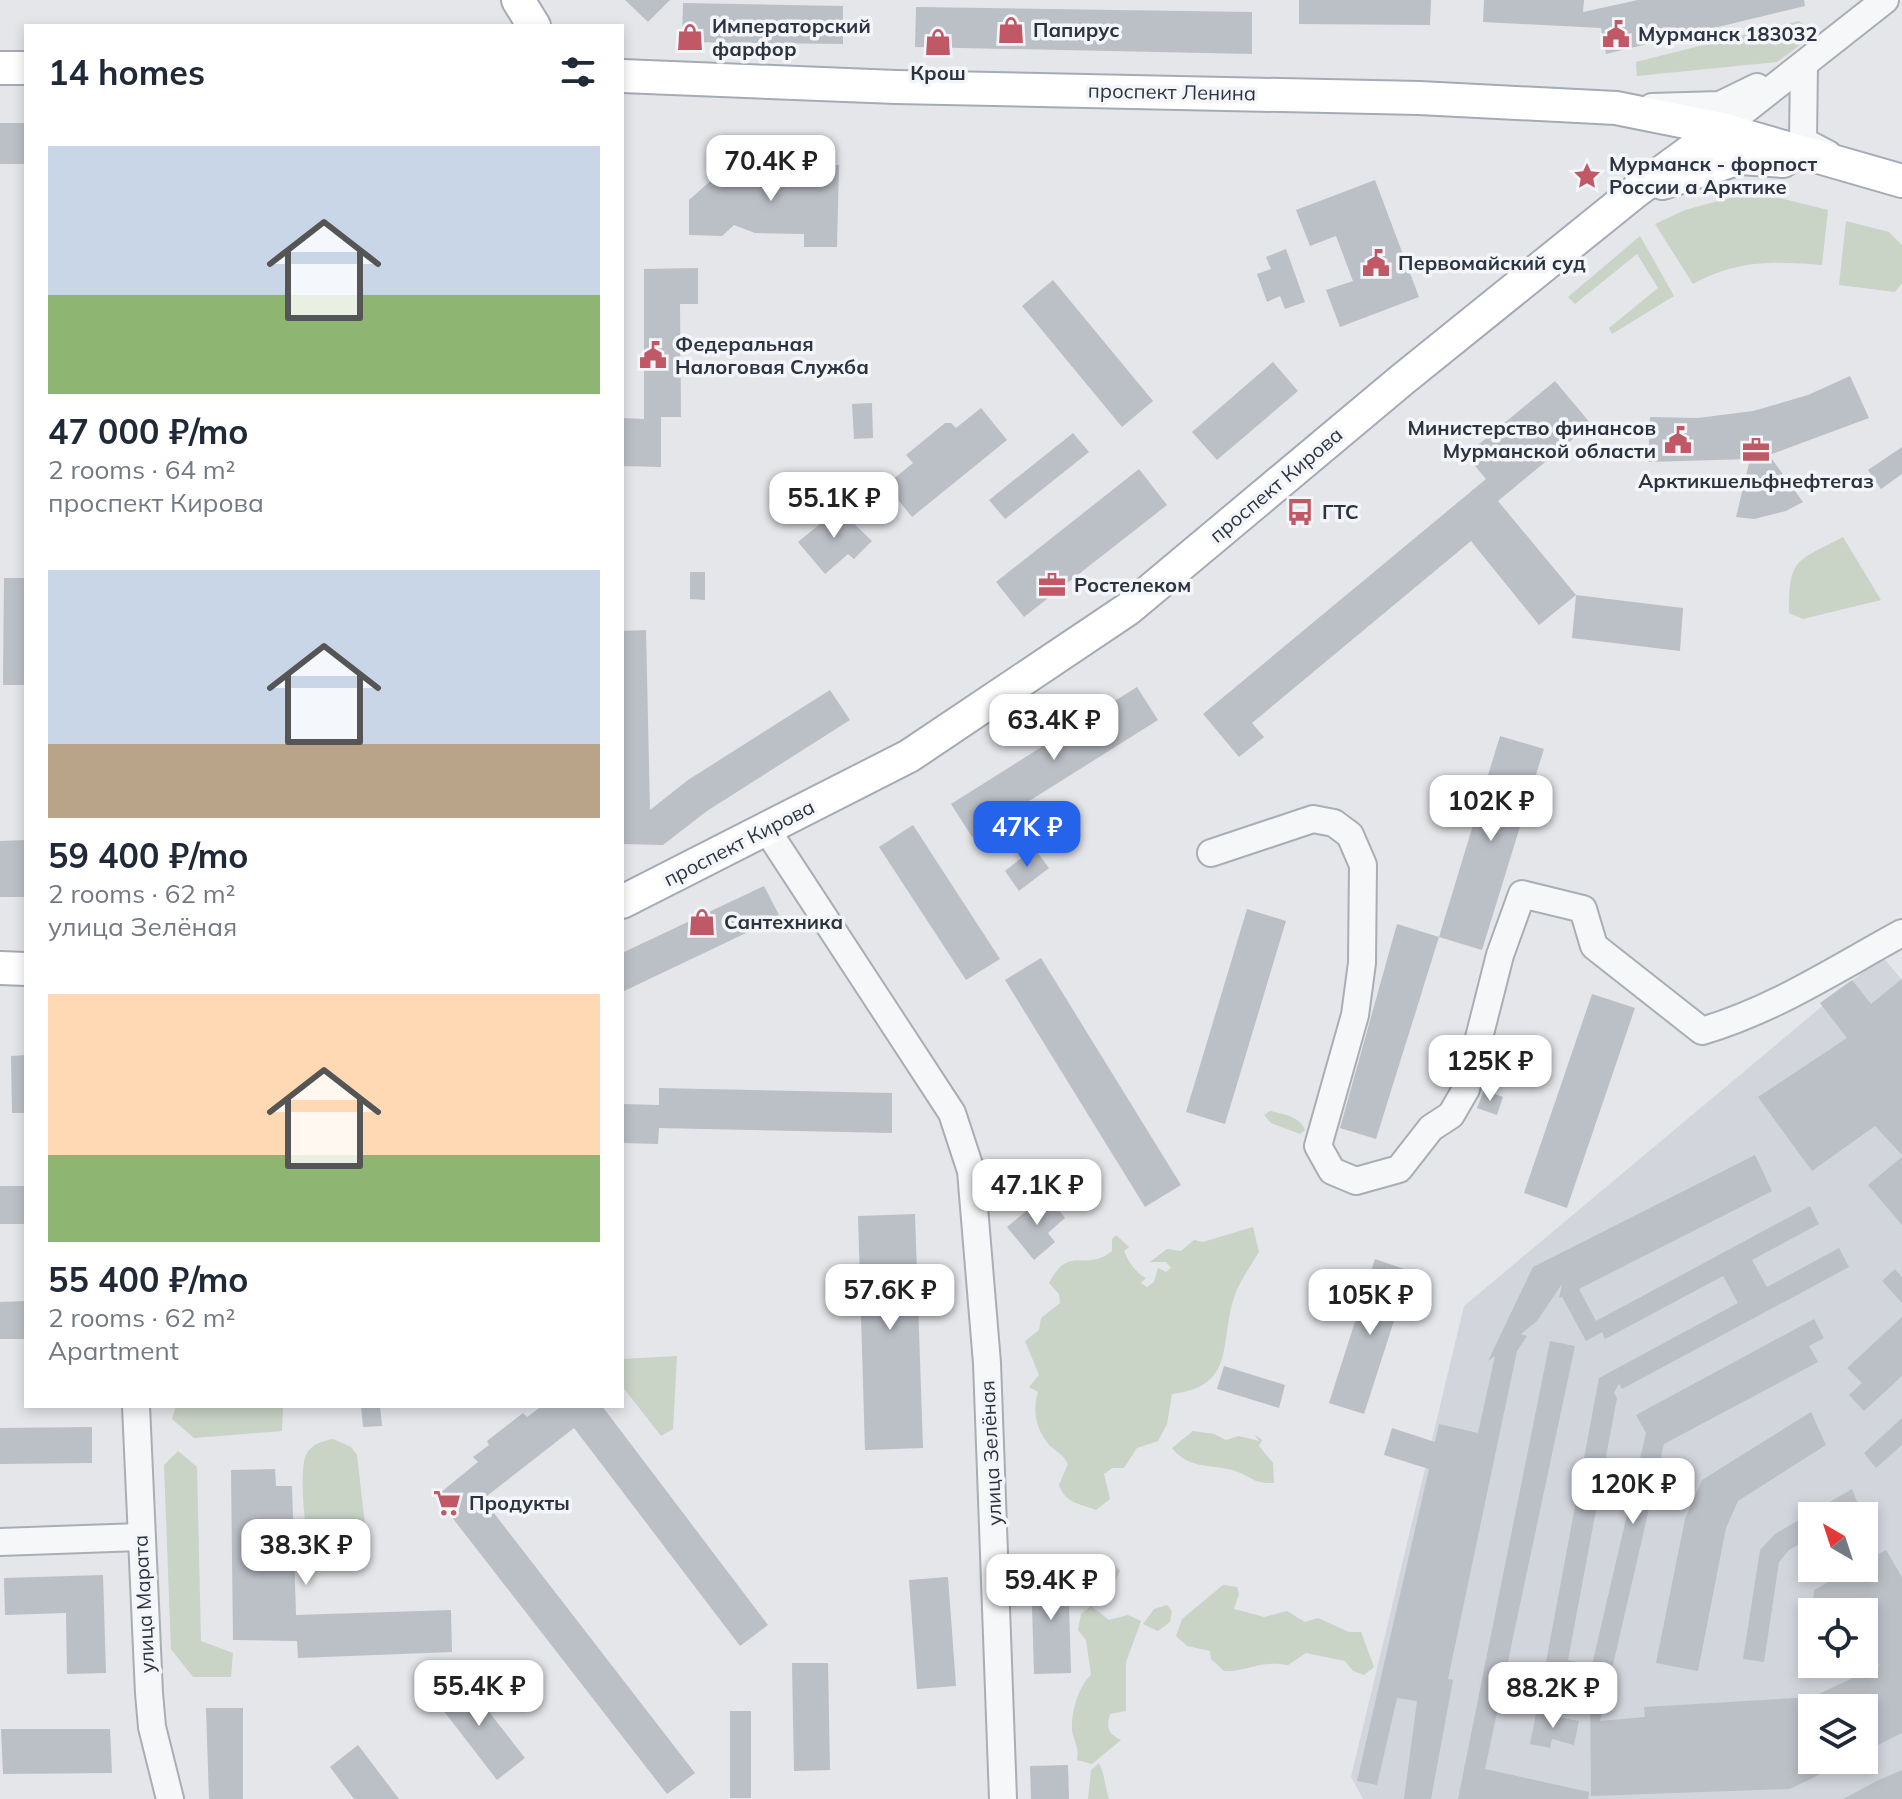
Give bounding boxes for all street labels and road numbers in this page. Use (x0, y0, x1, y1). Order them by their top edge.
street label: проспект Ленина (1088, 78, 1256, 105)
street label: проспект Кирова (1204, 422, 1347, 548)
street label: проспект Кирова (659, 794, 818, 891)
street label: улица Зелёная (974, 1380, 1007, 1526)
street label: улица Марата (127, 1534, 160, 1674)

